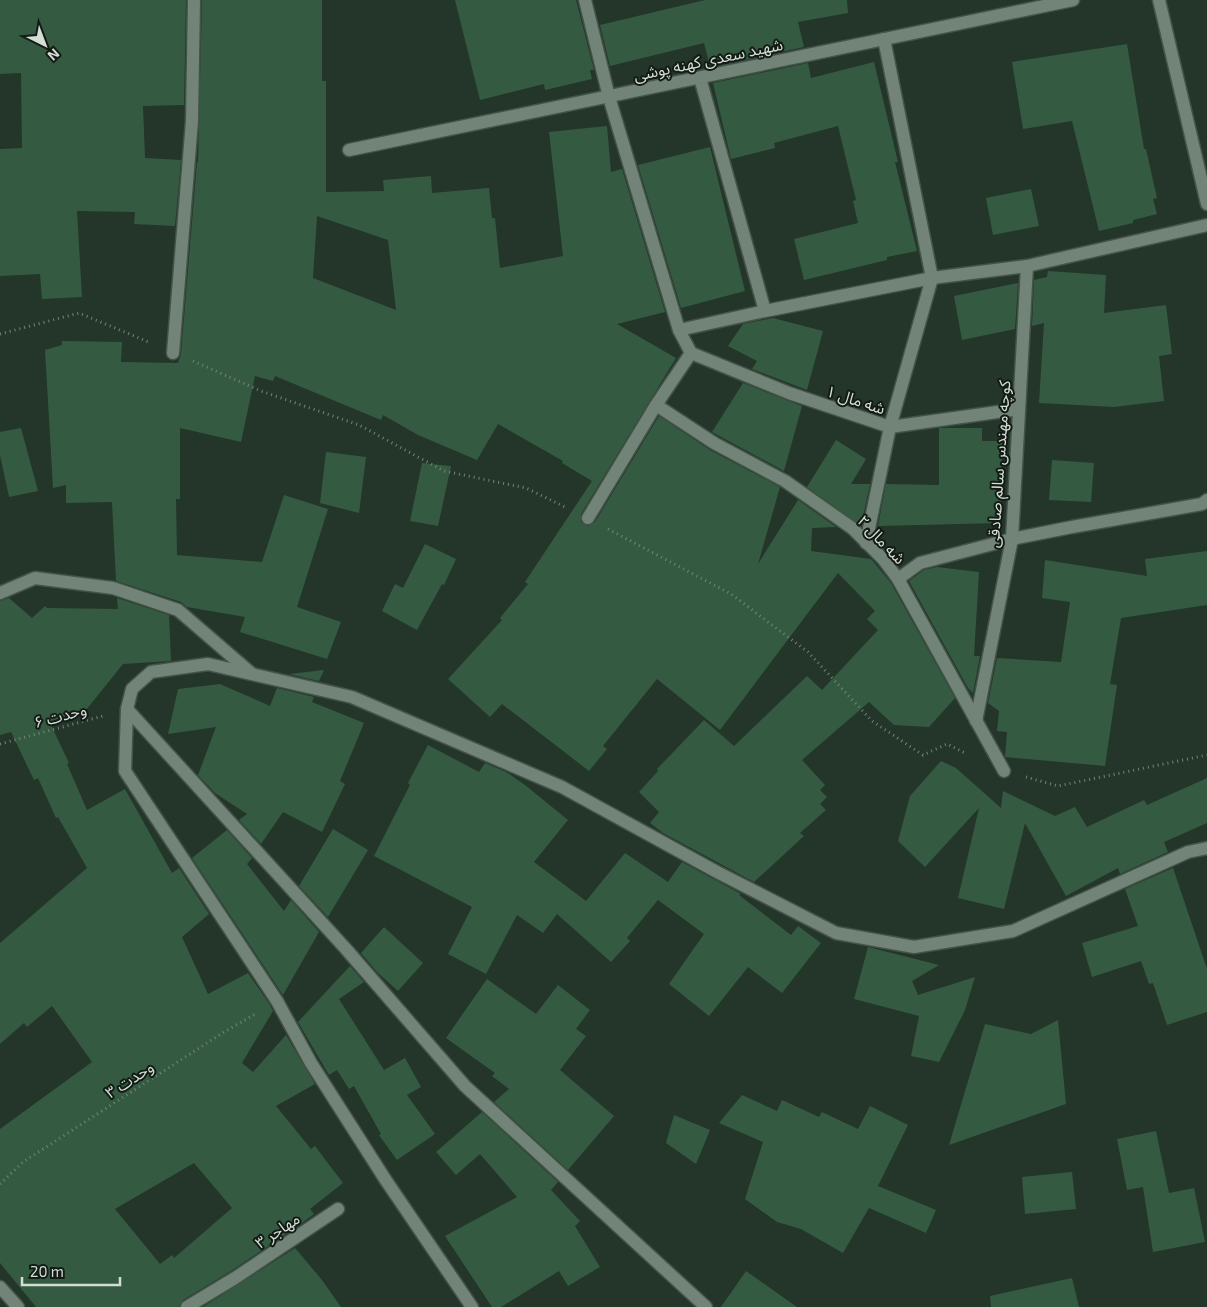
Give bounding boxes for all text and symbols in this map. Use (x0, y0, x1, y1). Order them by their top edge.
north arrow (20, 20, 70, 70)
street label: شهید سعدی کهنه پوشی (632, 34, 785, 86)
text: N (45, 45, 63, 65)
street label: کوچه مهندس سالم صادقی (983, 379, 1017, 549)
street label: شه مال ۱ (824, 381, 888, 419)
street label: شه مال ۲ (853, 511, 910, 569)
street label: وحدت ۶ (32, 699, 89, 732)
street label: وحدت ۳ (101, 1056, 157, 1102)
street label: مهاجر ۳ (251, 1208, 303, 1253)
scale bar (22, 1254, 120, 1286)
text: 20 m (30, 1262, 64, 1280)

